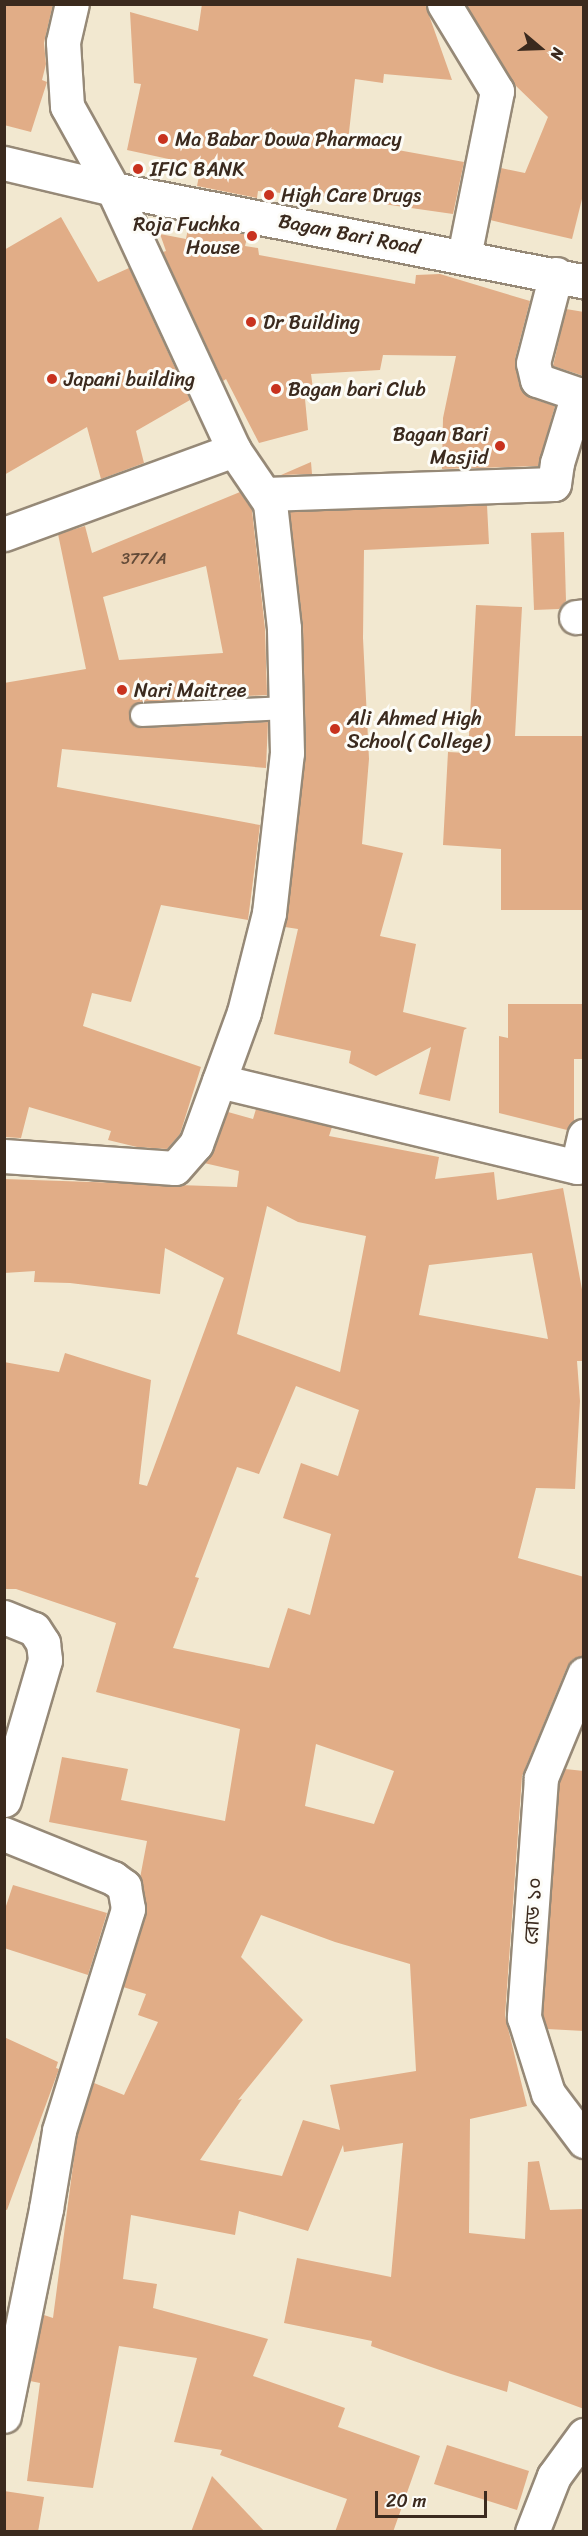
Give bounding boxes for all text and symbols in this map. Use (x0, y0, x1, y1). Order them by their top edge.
north arrow (510, 18, 570, 78)
text: N (542, 44, 573, 64)
place label: Ma Babar Dowa Pharmacy (175, 127, 401, 151)
marker: Ma Babar Dowa Pharmacy (156, 132, 170, 146)
place label: IFIC BANK (150, 157, 244, 181)
marker: IFIC BANK (131, 162, 145, 176)
place label: High Care Drugs (281, 183, 422, 207)
marker: High Care Drugs (262, 188, 276, 202)
street label: Bagan Bari Road (276, 209, 422, 259)
place label: Roja Fuchka House (133, 213, 240, 260)
marker: Roja Fuchka House (245, 229, 259, 243)
place label: Dr Building (263, 310, 360, 334)
marker: Dr Building (244, 315, 258, 329)
place label: Japani building (64, 367, 195, 391)
marker: Japani building (45, 372, 59, 386)
place label: Bagan bari Club (288, 377, 426, 401)
marker: Bagan bari Club (269, 382, 283, 396)
place label: Bagan Bari Masjid (393, 422, 488, 469)
marker: Bagan Bari Masjid (493, 439, 507, 453)
house number: 377/A (121, 549, 167, 569)
place label: Nari Maitree (134, 678, 246, 702)
marker: Nari Maitree (115, 683, 129, 697)
place label: Ali Ahmed High School( College) (347, 706, 489, 753)
marker: Ali Ahmed High School( College) (328, 722, 342, 736)
street label: রোড ১০ (519, 1876, 547, 1946)
scale bar (378, 2479, 490, 2517)
text: 20 m (386, 2485, 426, 2517)

